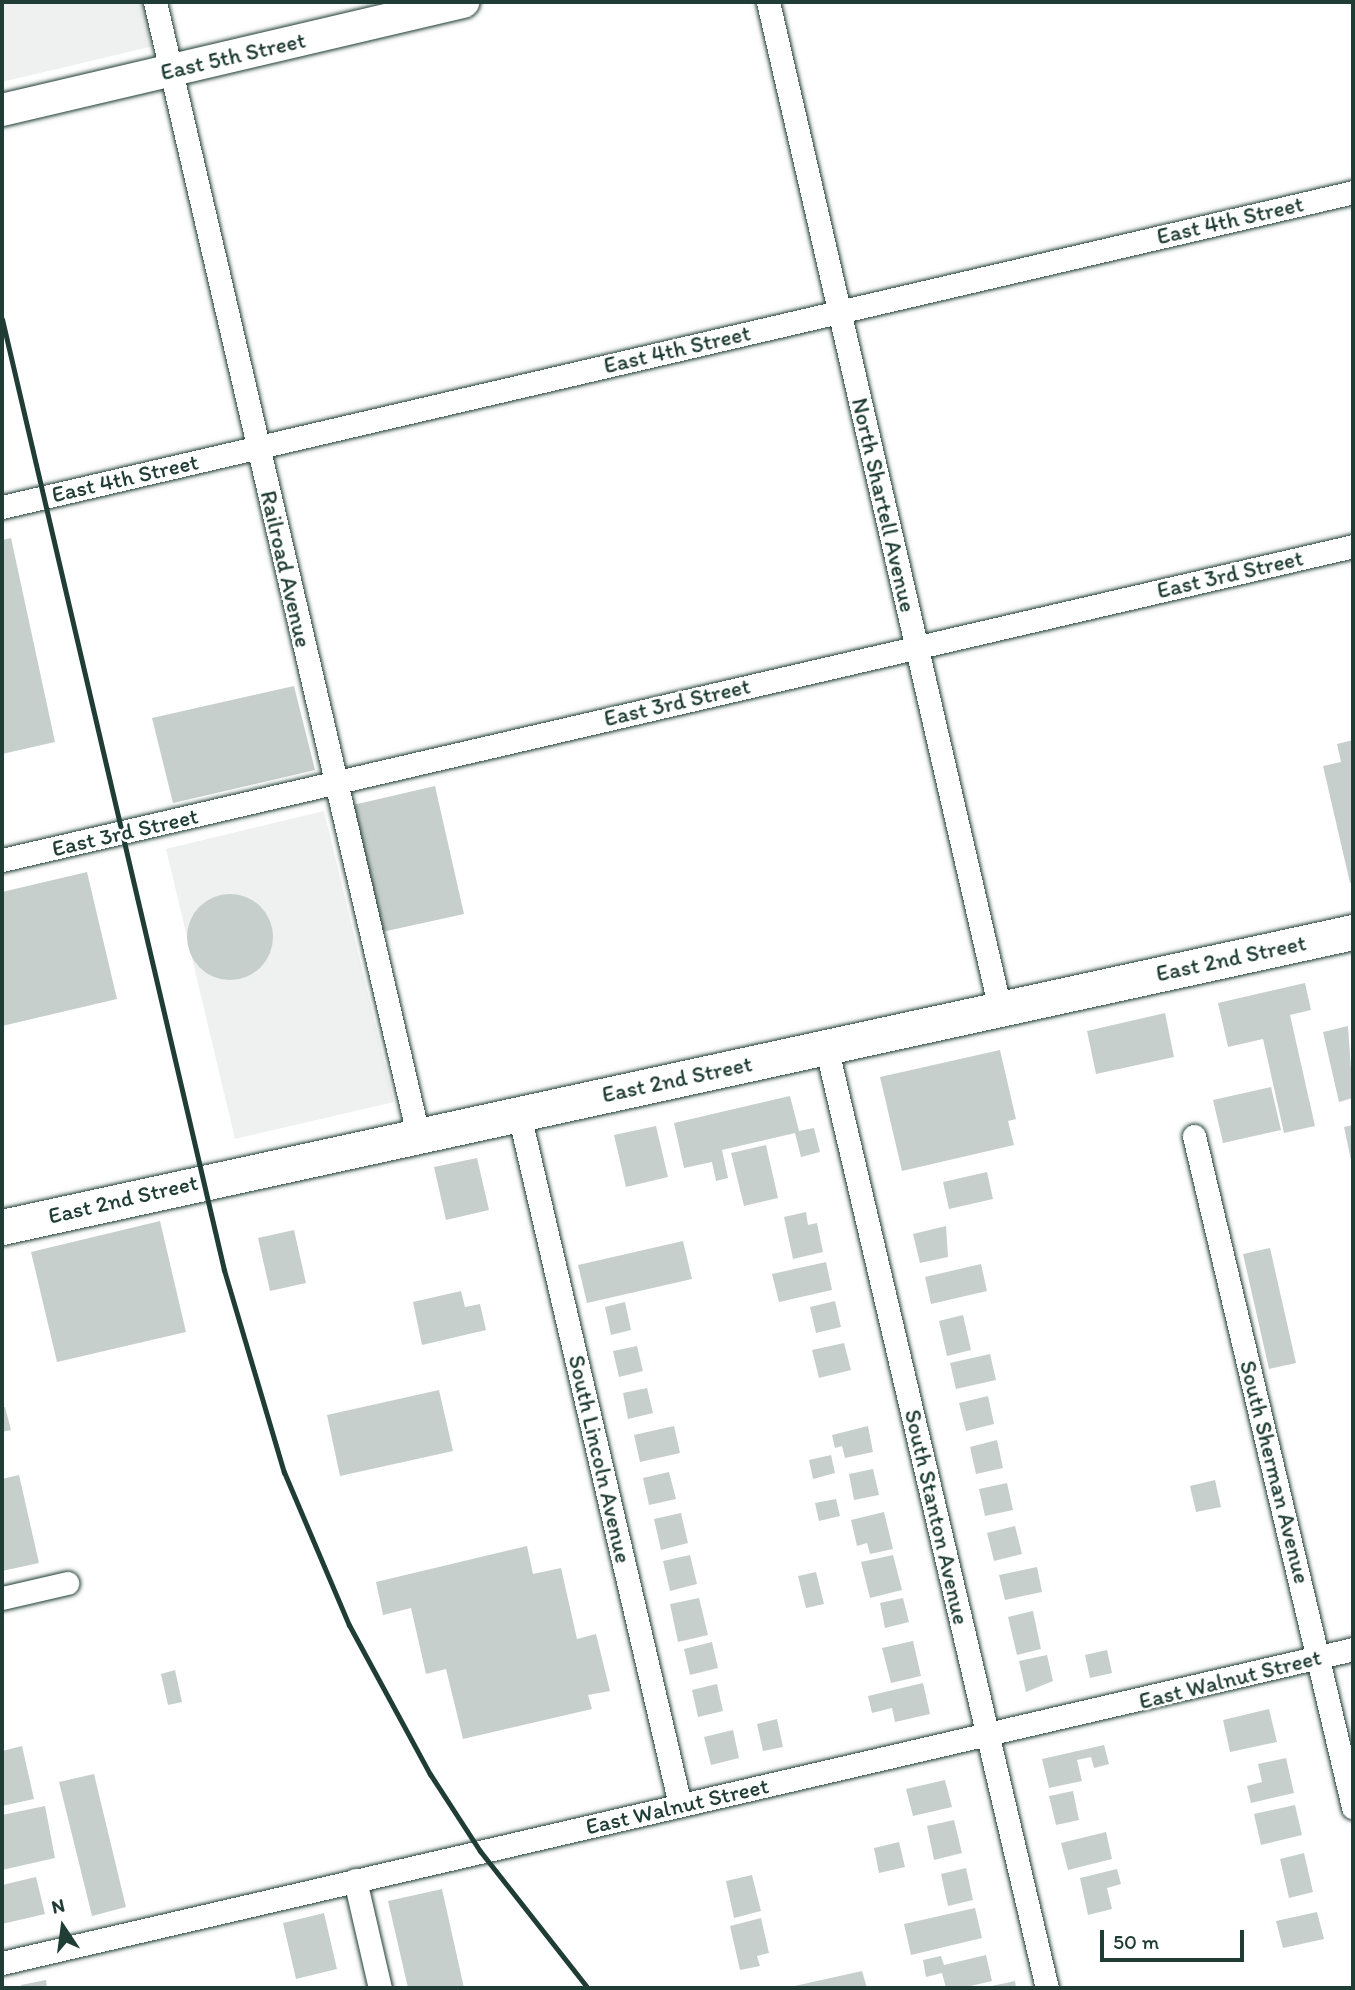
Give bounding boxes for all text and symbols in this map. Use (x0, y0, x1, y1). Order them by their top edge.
street label: East 5th Street (158, 26, 308, 86)
street label: East 4th Street (1154, 190, 1306, 250)
street label: East 4th Street (601, 319, 753, 379)
street label: North Shartell Avenue (846, 396, 922, 614)
street label: East 4th Street (49, 448, 201, 508)
street label: Railroad Avenue (255, 488, 317, 650)
street label: East 3rd Street (1154, 544, 1306, 604)
street label: East 3rd Street (601, 672, 753, 732)
street label: East 3rd Street (49, 802, 201, 862)
street label: East 2nd Street (1154, 929, 1308, 987)
street label: East 2nd Street (600, 1050, 754, 1108)
street label: East 2nd Street (46, 1168, 200, 1230)
street label: South Lincoln Avenue (563, 1353, 637, 1565)
street label: South Sherman Avenue (1234, 1358, 1316, 1586)
street label: South Stanton Avenue (899, 1407, 975, 1627)
street label: East Walnut Street (1137, 1643, 1323, 1715)
street label: East Walnut Street (584, 1772, 770, 1840)
north arrow (28, 1892, 98, 1962)
text: N (49, 1893, 67, 1919)
scale bar (1103, 1916, 1246, 1960)
text: 50 m (1113, 1929, 1159, 1954)

